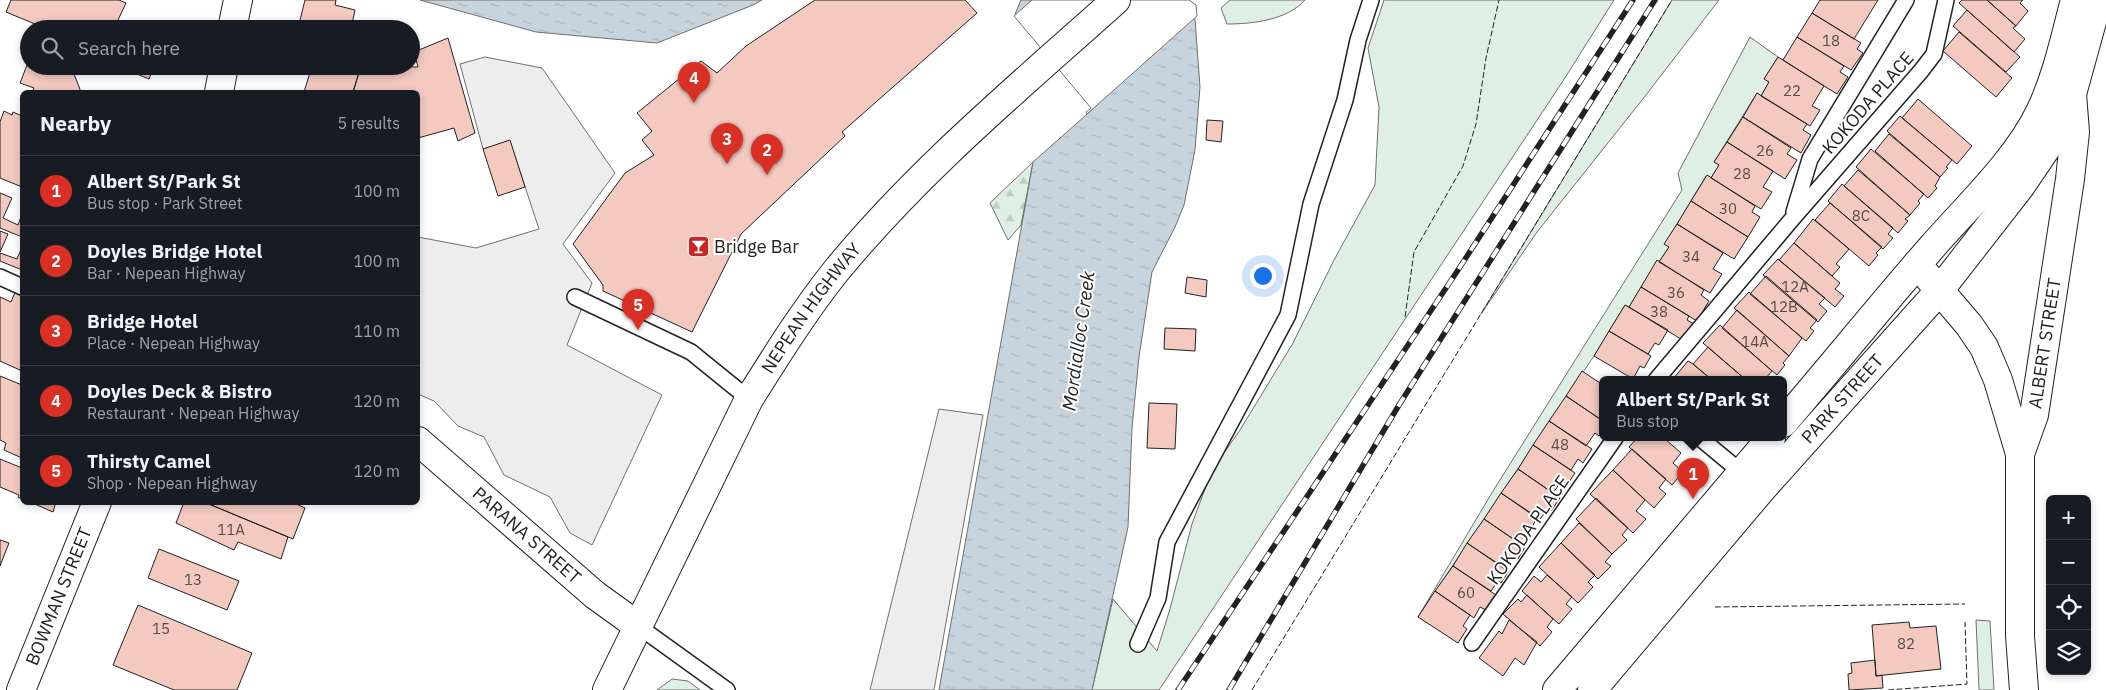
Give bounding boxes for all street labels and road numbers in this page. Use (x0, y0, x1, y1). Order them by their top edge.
street label: KOKODA PLACE (1817, 47, 1918, 159)
street label: NEPEAN HIGHWAY (756, 238, 866, 378)
street label: ALBERT STREET (2023, 276, 2066, 410)
street label: PARK STREET (1796, 349, 1888, 448)
street label: KOKODA PLACE (1481, 471, 1574, 589)
street label: PARANA STREET (468, 482, 586, 589)
street label: BOWMAN STREET (20, 524, 97, 669)

